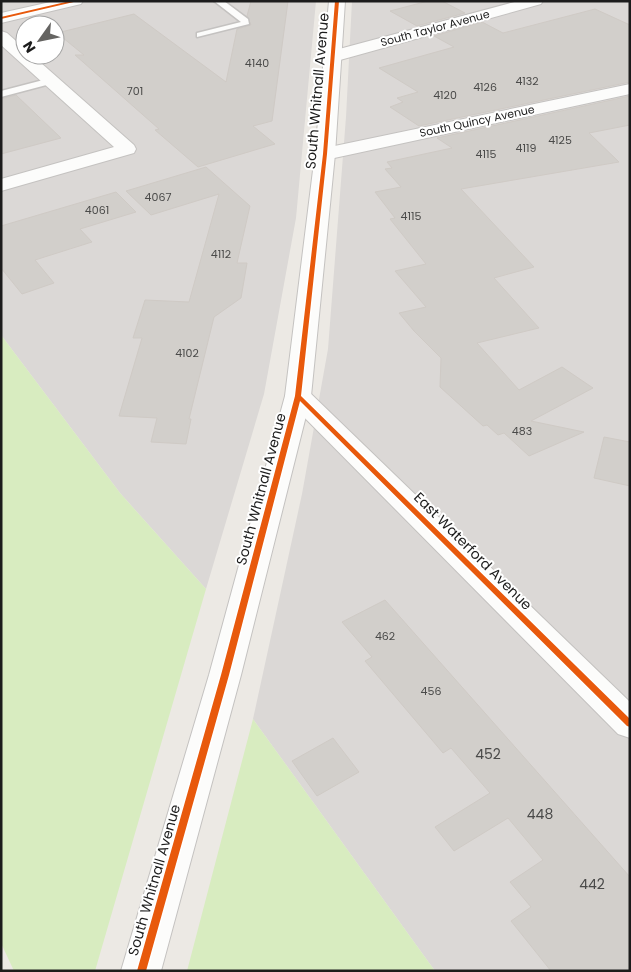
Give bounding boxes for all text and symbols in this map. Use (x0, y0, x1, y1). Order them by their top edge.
street label: South Taylor Avenue (379, 6, 491, 50)
street label: South Whitnall Avenue (300, 12, 334, 170)
north arrow (15, 15, 65, 65)
text: N (18, 37, 40, 57)
house number: 4140 (245, 55, 269, 71)
house number: 4132 (515, 73, 539, 89)
house number: 4126 (473, 79, 497, 95)
house number: 701 (127, 83, 143, 99)
house number: 4120 (433, 87, 457, 103)
street label: South Quincy Avenue (418, 101, 536, 141)
house number: 4125 (548, 132, 572, 148)
house number: 4119 (516, 140, 537, 156)
house number: 4115 (476, 146, 497, 162)
house number: 4067 (145, 189, 171, 205)
house number: 4061 (85, 202, 109, 218)
house number: 4115 (401, 208, 422, 224)
house number: 4112 (211, 246, 231, 262)
house number: 4102 (175, 345, 199, 361)
street label: South Whitnall Avenue (231, 410, 291, 567)
house number: 483 (512, 423, 532, 439)
street label: East Waterford Avenue (410, 488, 537, 615)
house number: 462 (375, 628, 395, 644)
house number: 456 (421, 683, 441, 699)
house number: 452 (475, 744, 501, 764)
street label: South Whitnall Avenue (123, 802, 185, 958)
house number: 448 (527, 804, 553, 824)
house number: 442 (579, 874, 605, 894)

